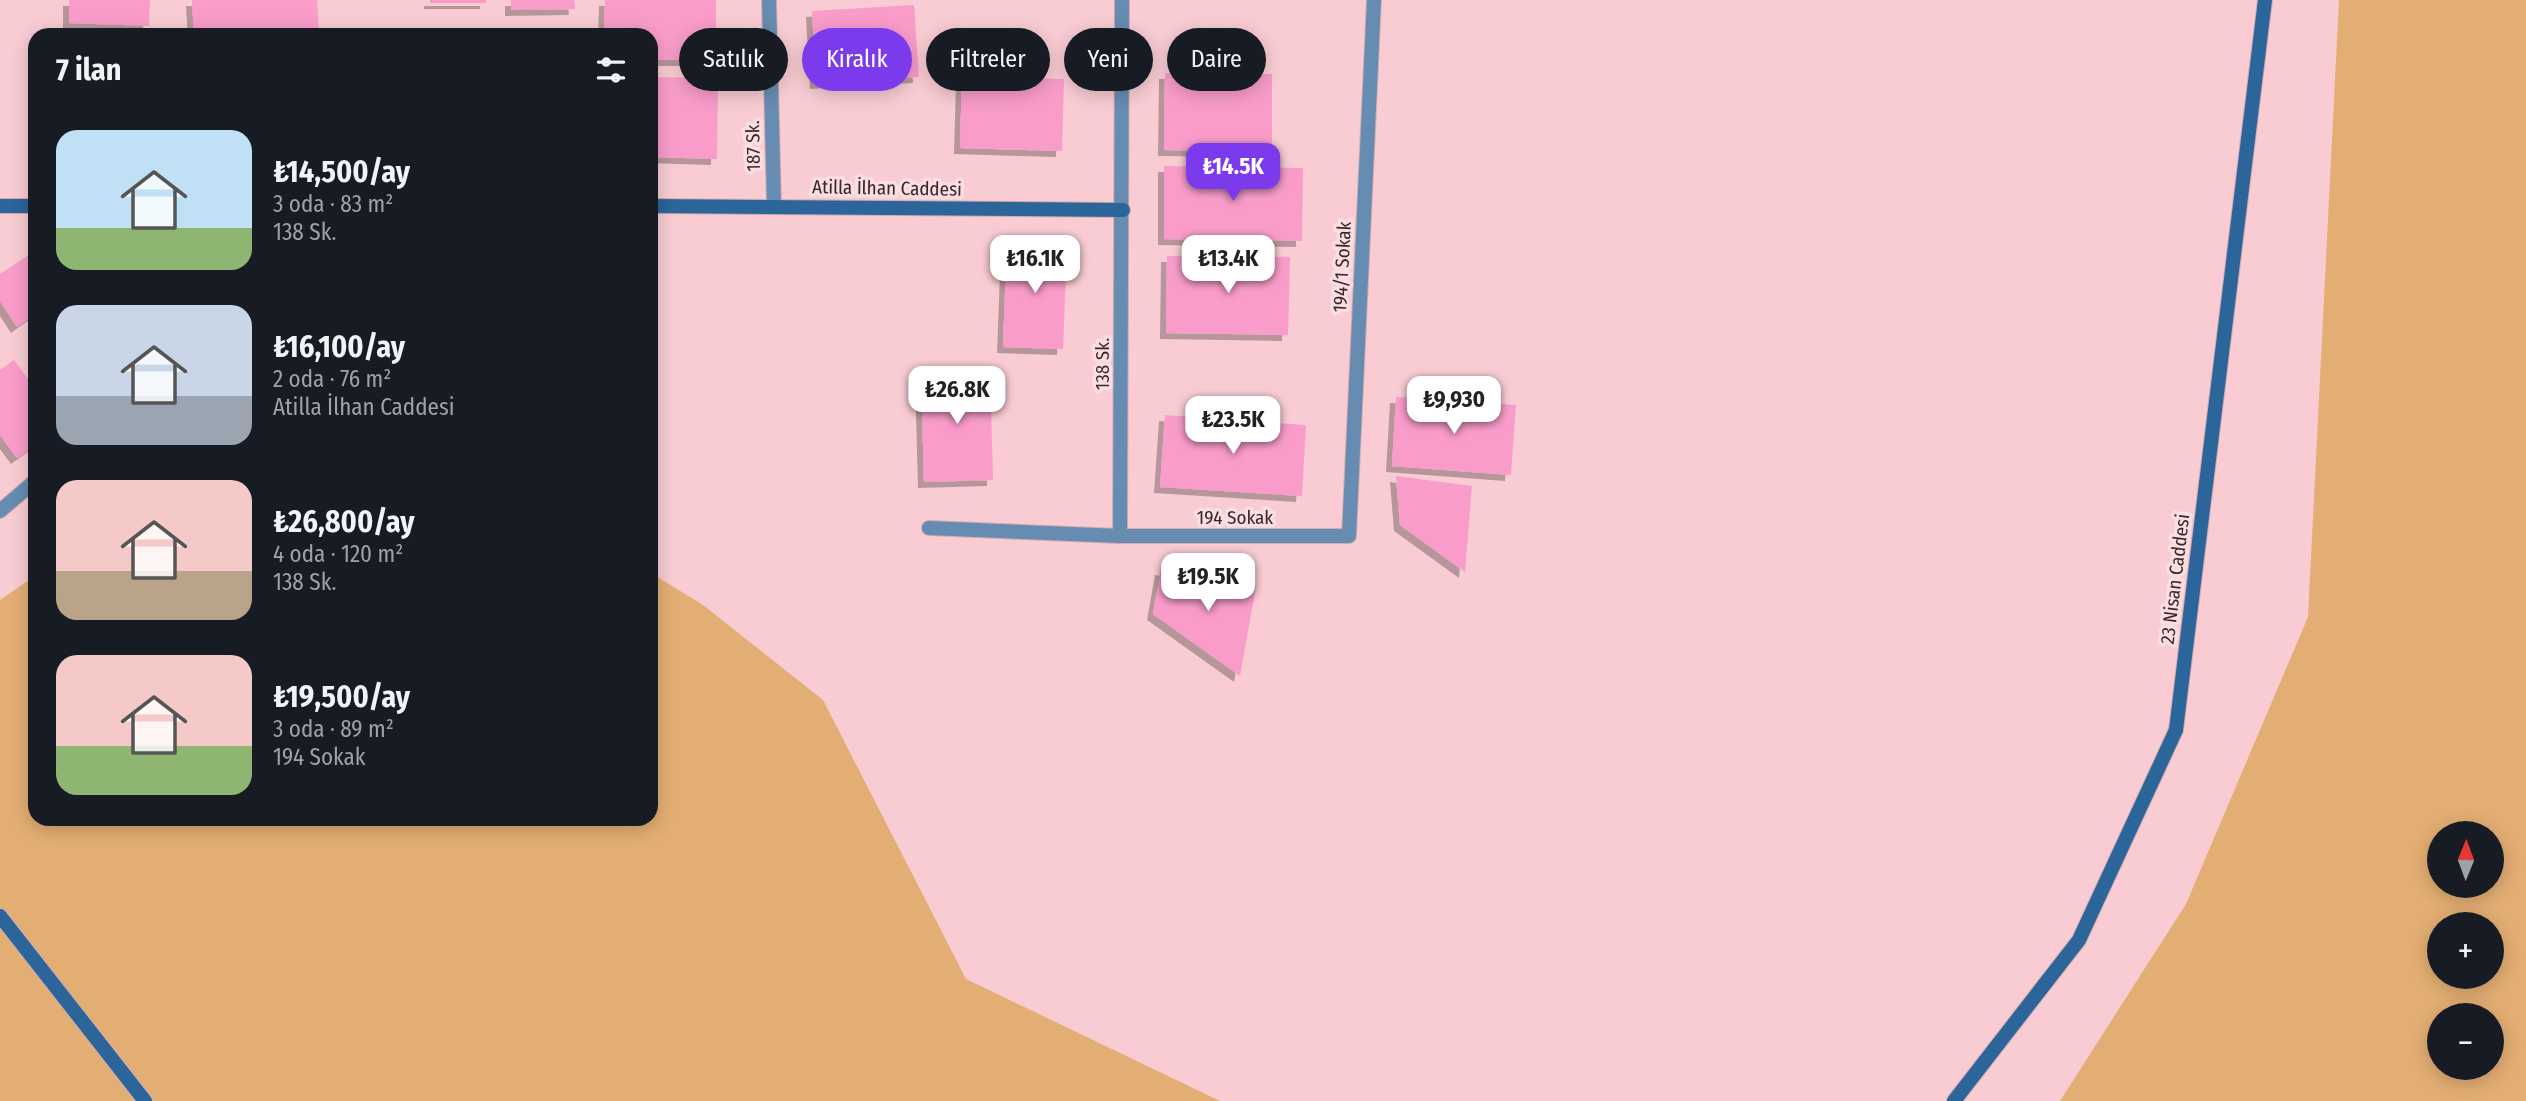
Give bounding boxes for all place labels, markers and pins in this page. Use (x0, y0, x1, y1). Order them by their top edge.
pin: ₺14.5K (1176, 144, 1290, 203)
pin: ₺16.1K (978, 236, 1092, 295)
pin: ₺13.4K (1171, 236, 1285, 295)
pin: ₺26.8K (900, 366, 1014, 426)
pin: ₺9,930 (1397, 376, 1511, 436)
pin: ₺23.5K (1176, 396, 1290, 456)
pin: ₺19.5K (1151, 554, 1265, 613)

